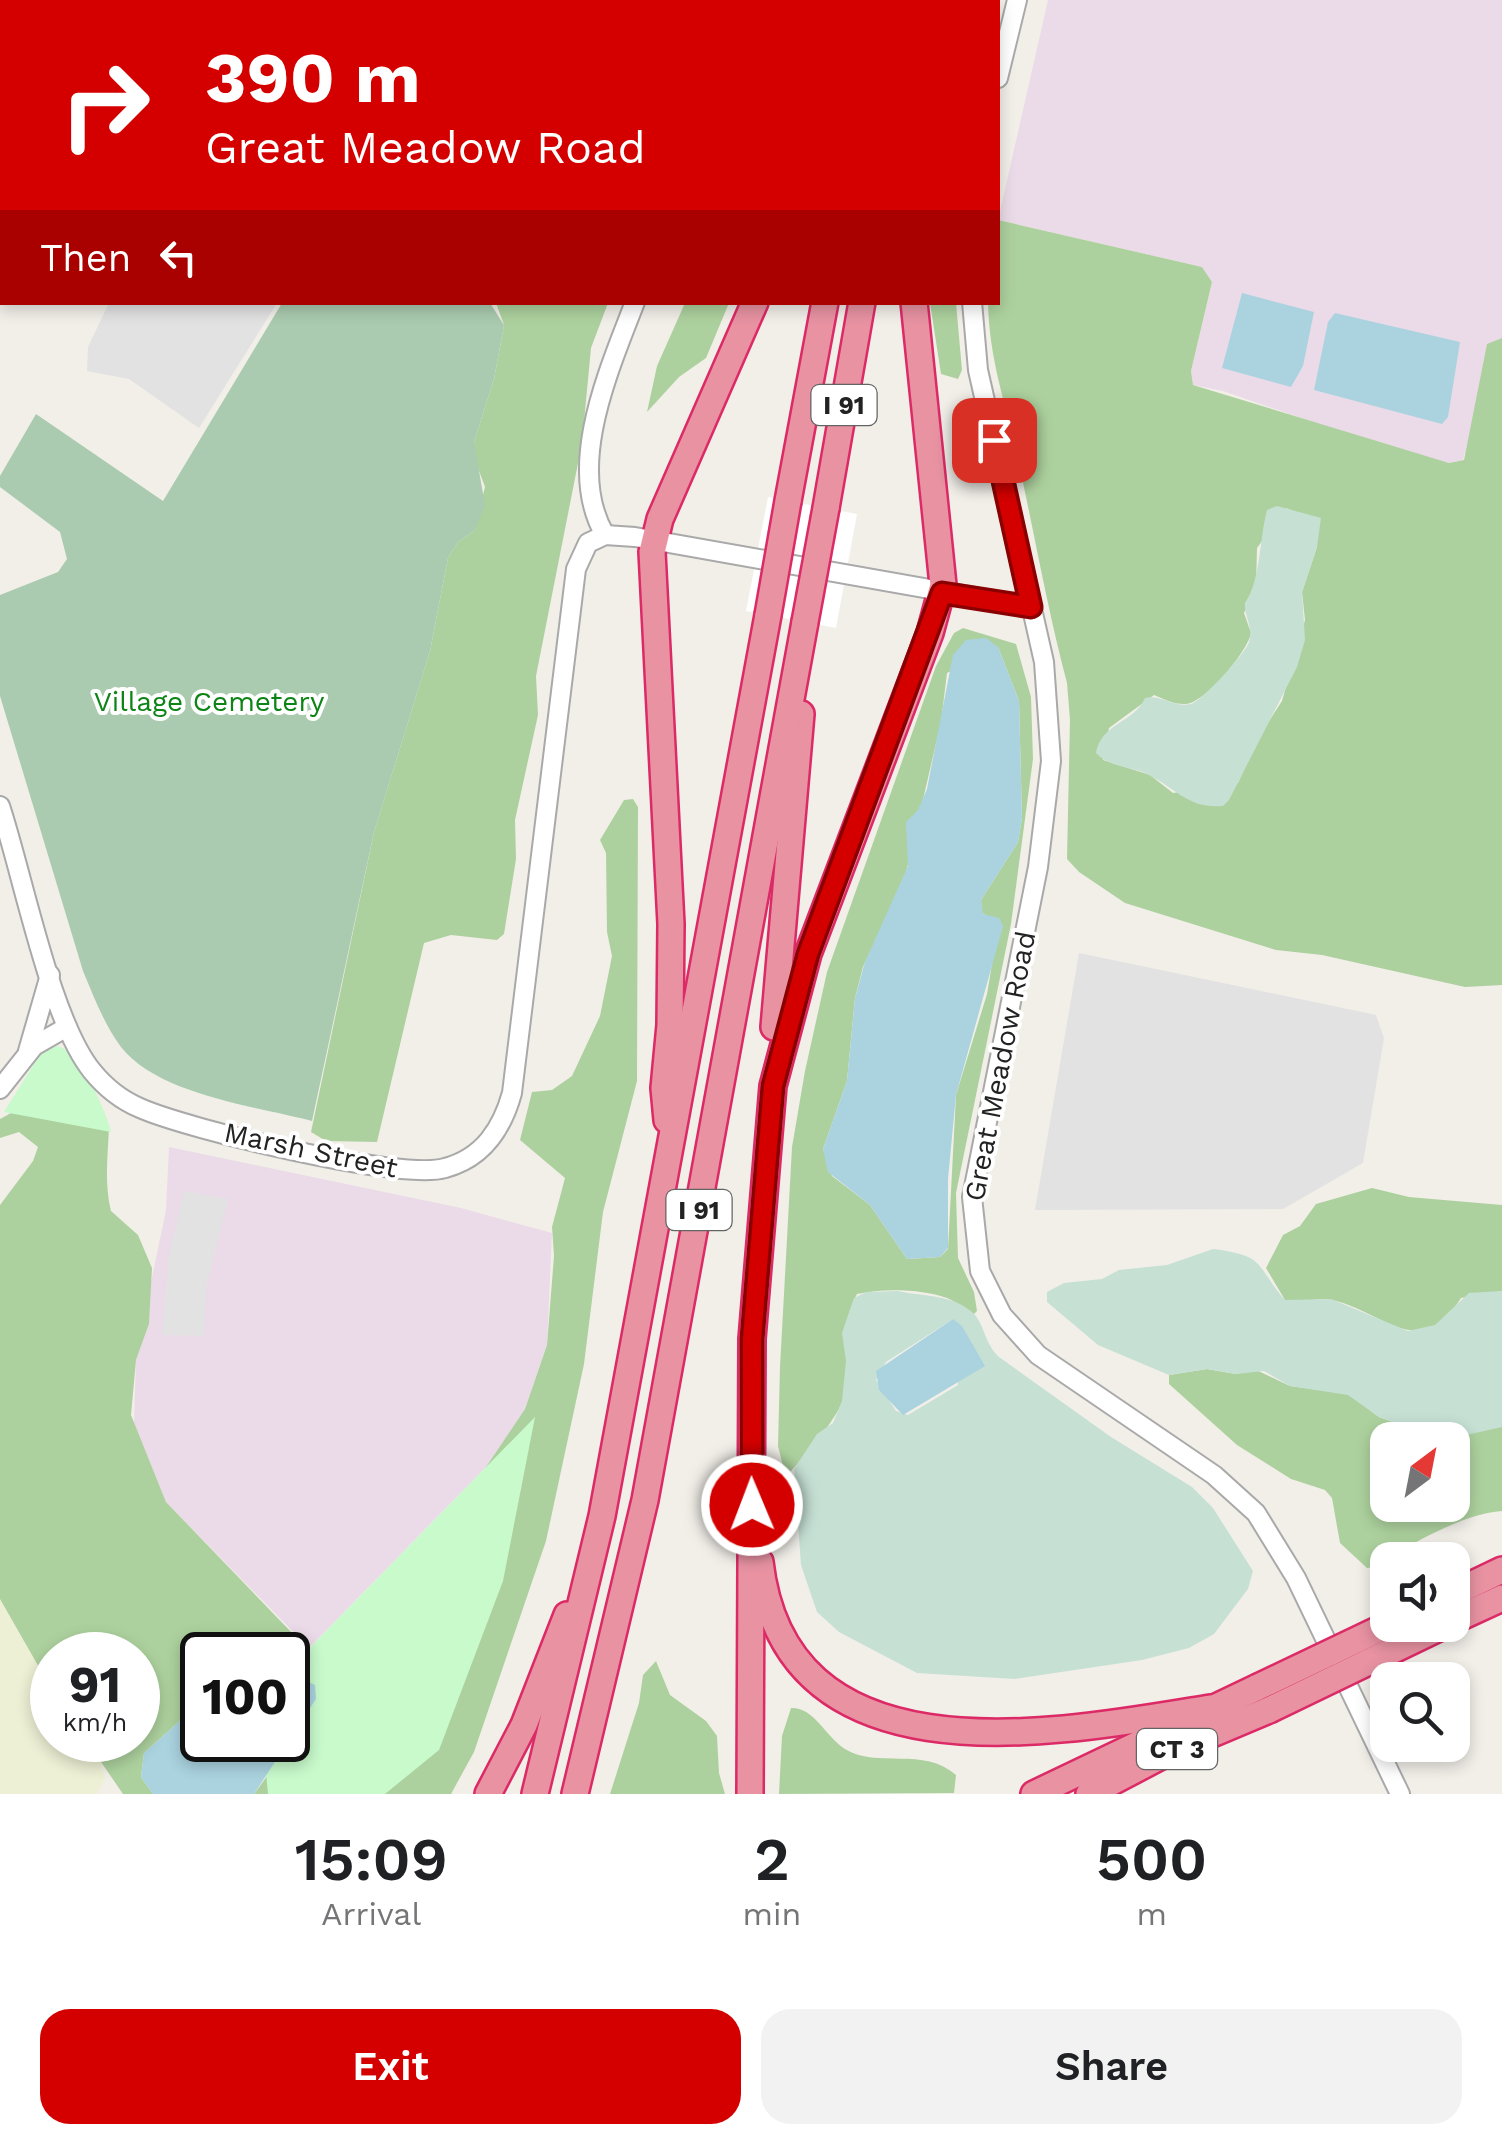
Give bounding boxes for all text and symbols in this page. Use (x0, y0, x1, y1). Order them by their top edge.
text: 390 m (205, 37, 421, 119)
icon: right (40, 40, 170, 170)
text: Great Meadow Road (205, 121, 646, 174)
icon: left (151, 230, 206, 285)
text: Then (40, 236, 131, 280)
road number: I 91 (812, 385, 876, 425)
pin (952, 398, 1037, 483)
icon: arrive (967, 413, 1022, 468)
park label: Village Cemetery (94, 685, 325, 718)
street label: Great Meadow Road (958, 928, 1042, 1204)
street label: Marsh Street (221, 1116, 401, 1185)
road number: I 91 (666, 1190, 732, 1230)
north arrow (1370, 1422, 1470, 1522)
map controls (1370, 1422, 1470, 1762)
position arrow (700, 1453, 804, 1557)
button: sound (1370, 1542, 1470, 1642)
speed limit sign: 100 (180, 1632, 310, 1762)
text: 91 (69, 1655, 121, 1714)
button: search (1370, 1662, 1470, 1762)
text: km/h (63, 1708, 127, 1737)
road number: CT 3 (1137, 1729, 1217, 1769)
text: 15:09 (295, 1824, 448, 1895)
text: 2 (754, 1824, 790, 1895)
text: 500 (1096, 1824, 1207, 1895)
text: Arrival (321, 1895, 421, 1933)
text: min (742, 1895, 801, 1933)
text: m (1136, 1895, 1167, 1933)
button: Exit (40, 2009, 741, 2124)
button: Share (761, 2009, 1462, 2124)

